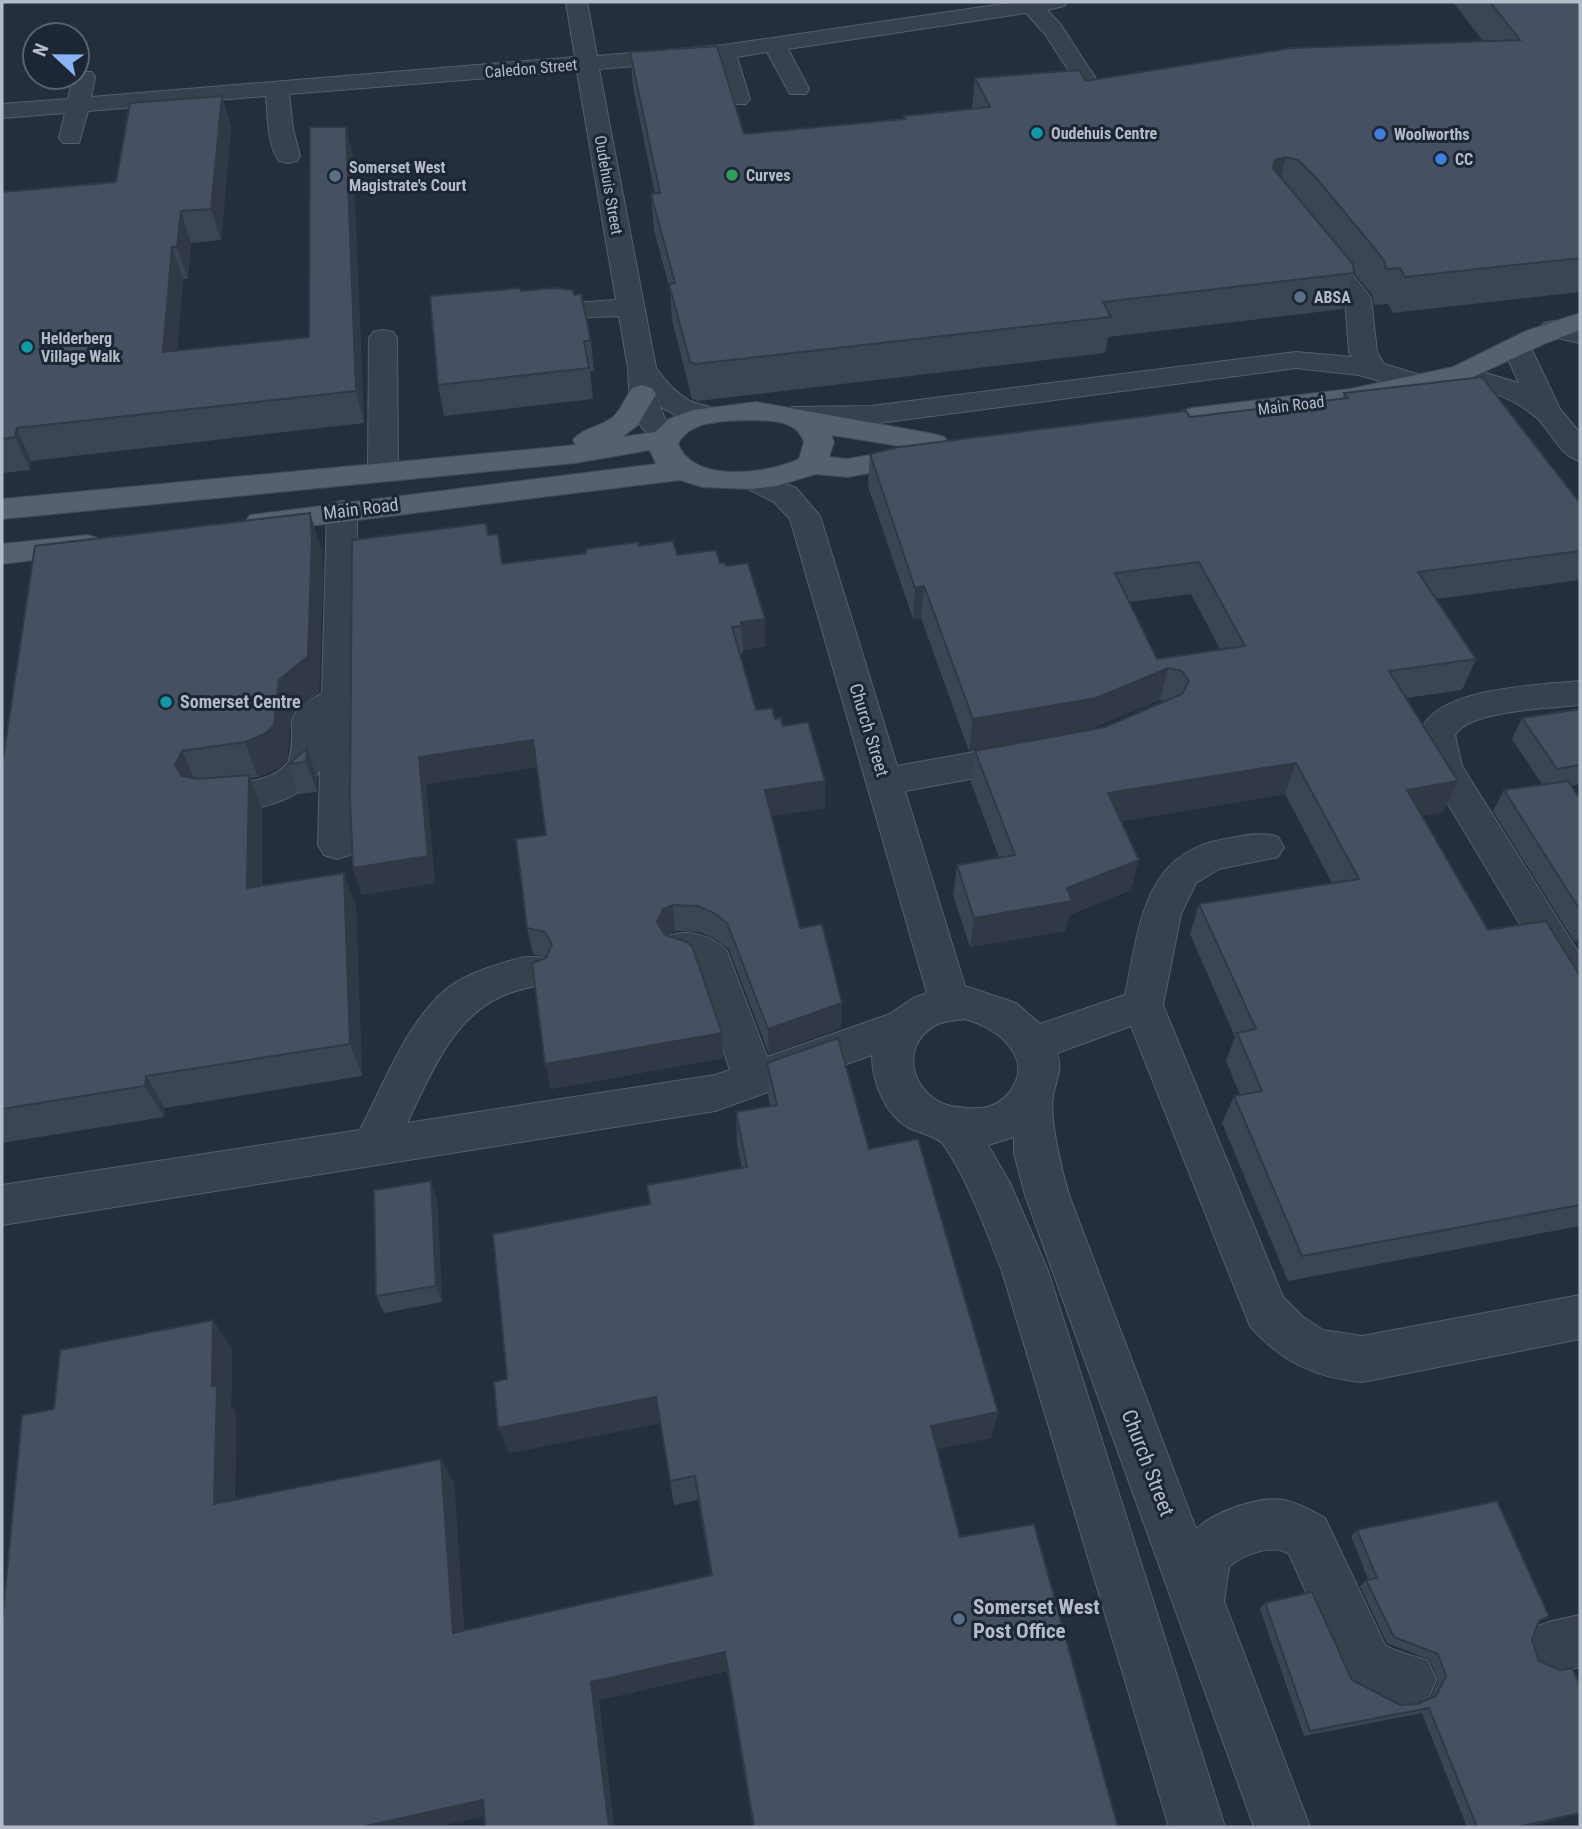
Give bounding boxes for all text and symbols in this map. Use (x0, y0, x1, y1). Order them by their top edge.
north arrow (21, 21, 91, 91)
text: N (28, 40, 54, 60)
street label: Caledon Street (484, 55, 578, 82)
place label: Oudehuis Centre (1051, 124, 1158, 143)
marker: Oudehuis Centre (1029, 125, 1045, 141)
place label: Woolworths (1394, 125, 1470, 144)
marker: Woolworths (1372, 126, 1388, 142)
street label: Oudehuis Street (590, 134, 627, 236)
place label: CC (1455, 150, 1473, 169)
marker: CC (1433, 151, 1449, 167)
place label: Somerset West Magistrate's Court (349, 158, 466, 195)
place label: Curves (746, 166, 790, 185)
marker: Curves (724, 167, 740, 183)
marker: Somerset West Magistrate's Court (327, 168, 343, 184)
place label: ABSA (1314, 288, 1351, 307)
marker: ABSA (1292, 289, 1308, 305)
place label: Helderberg Village Walk (41, 329, 121, 366)
marker: Helderberg Village Walk (19, 339, 35, 355)
street label: Main Road (1257, 392, 1325, 419)
street label: Main Road (322, 493, 400, 524)
street label: Church Street (845, 681, 894, 779)
place label: Somerset Centre (180, 691, 301, 712)
marker: Somerset Centre (158, 694, 174, 710)
street label: Church Street (1117, 1406, 1179, 1520)
place label: Somerset West Post Office (973, 1595, 1100, 1643)
marker: Somerset West Post Office (951, 1611, 967, 1627)

